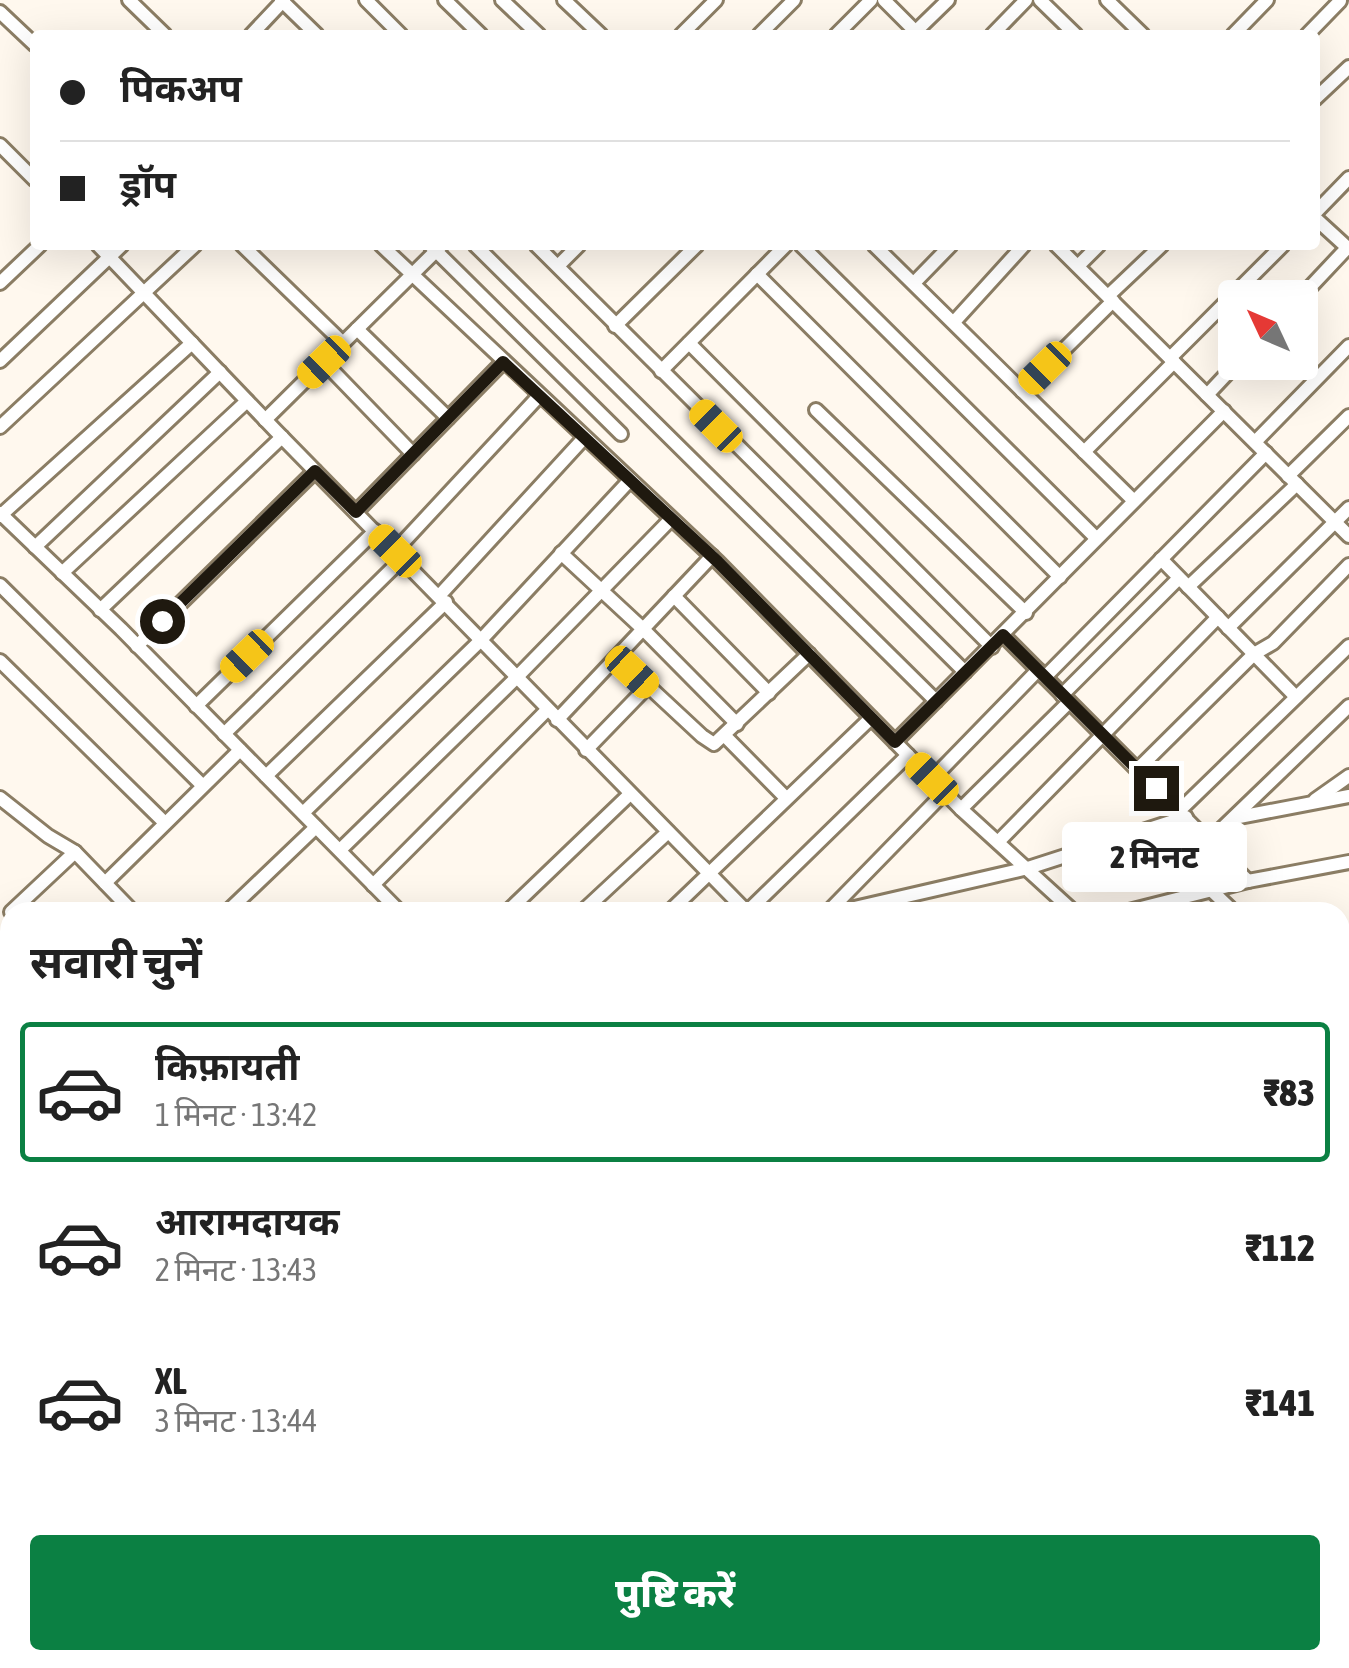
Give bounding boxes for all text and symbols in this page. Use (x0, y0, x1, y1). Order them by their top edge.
text: पिकअप (120, 67, 242, 110)
text: ड्रॉप (120, 163, 176, 206)
north arrow (1218, 280, 1318, 380)
map controls (1218, 280, 1318, 380)
car (292, 330, 356, 394)
car (1013, 336, 1077, 400)
car (684, 394, 748, 458)
car (363, 519, 427, 583)
route start (140, 599, 185, 644)
car (215, 624, 279, 688)
car (600, 641, 664, 703)
car (900, 747, 964, 811)
route end (1134, 766, 1179, 811)
callout: 2 मिनट (1064, 823, 1248, 893)
text: 2 मिनट (1110, 838, 1199, 875)
text: सवारी चुनें (30, 936, 202, 988)
text: किफ़ायती (155, 1045, 299, 1088)
icon: car (35, 1047, 125, 1137)
text: ₹83 (1263, 1071, 1315, 1114)
text: 1 मिनट · 13:42 (155, 1096, 317, 1133)
text: आरामदायक (155, 1200, 339, 1243)
icon: car (35, 1202, 125, 1292)
text: ₹112 (1245, 1226, 1315, 1269)
text: 2 मिनट · 13:43 (155, 1251, 317, 1288)
icon: car (35, 1357, 125, 1447)
text: XL (155, 1359, 187, 1402)
text: ₹141 (1245, 1381, 1315, 1424)
text: 3 मिनट · 13:44 (155, 1402, 317, 1439)
button: पुष्टि करें (30, 1535, 1320, 1650)

